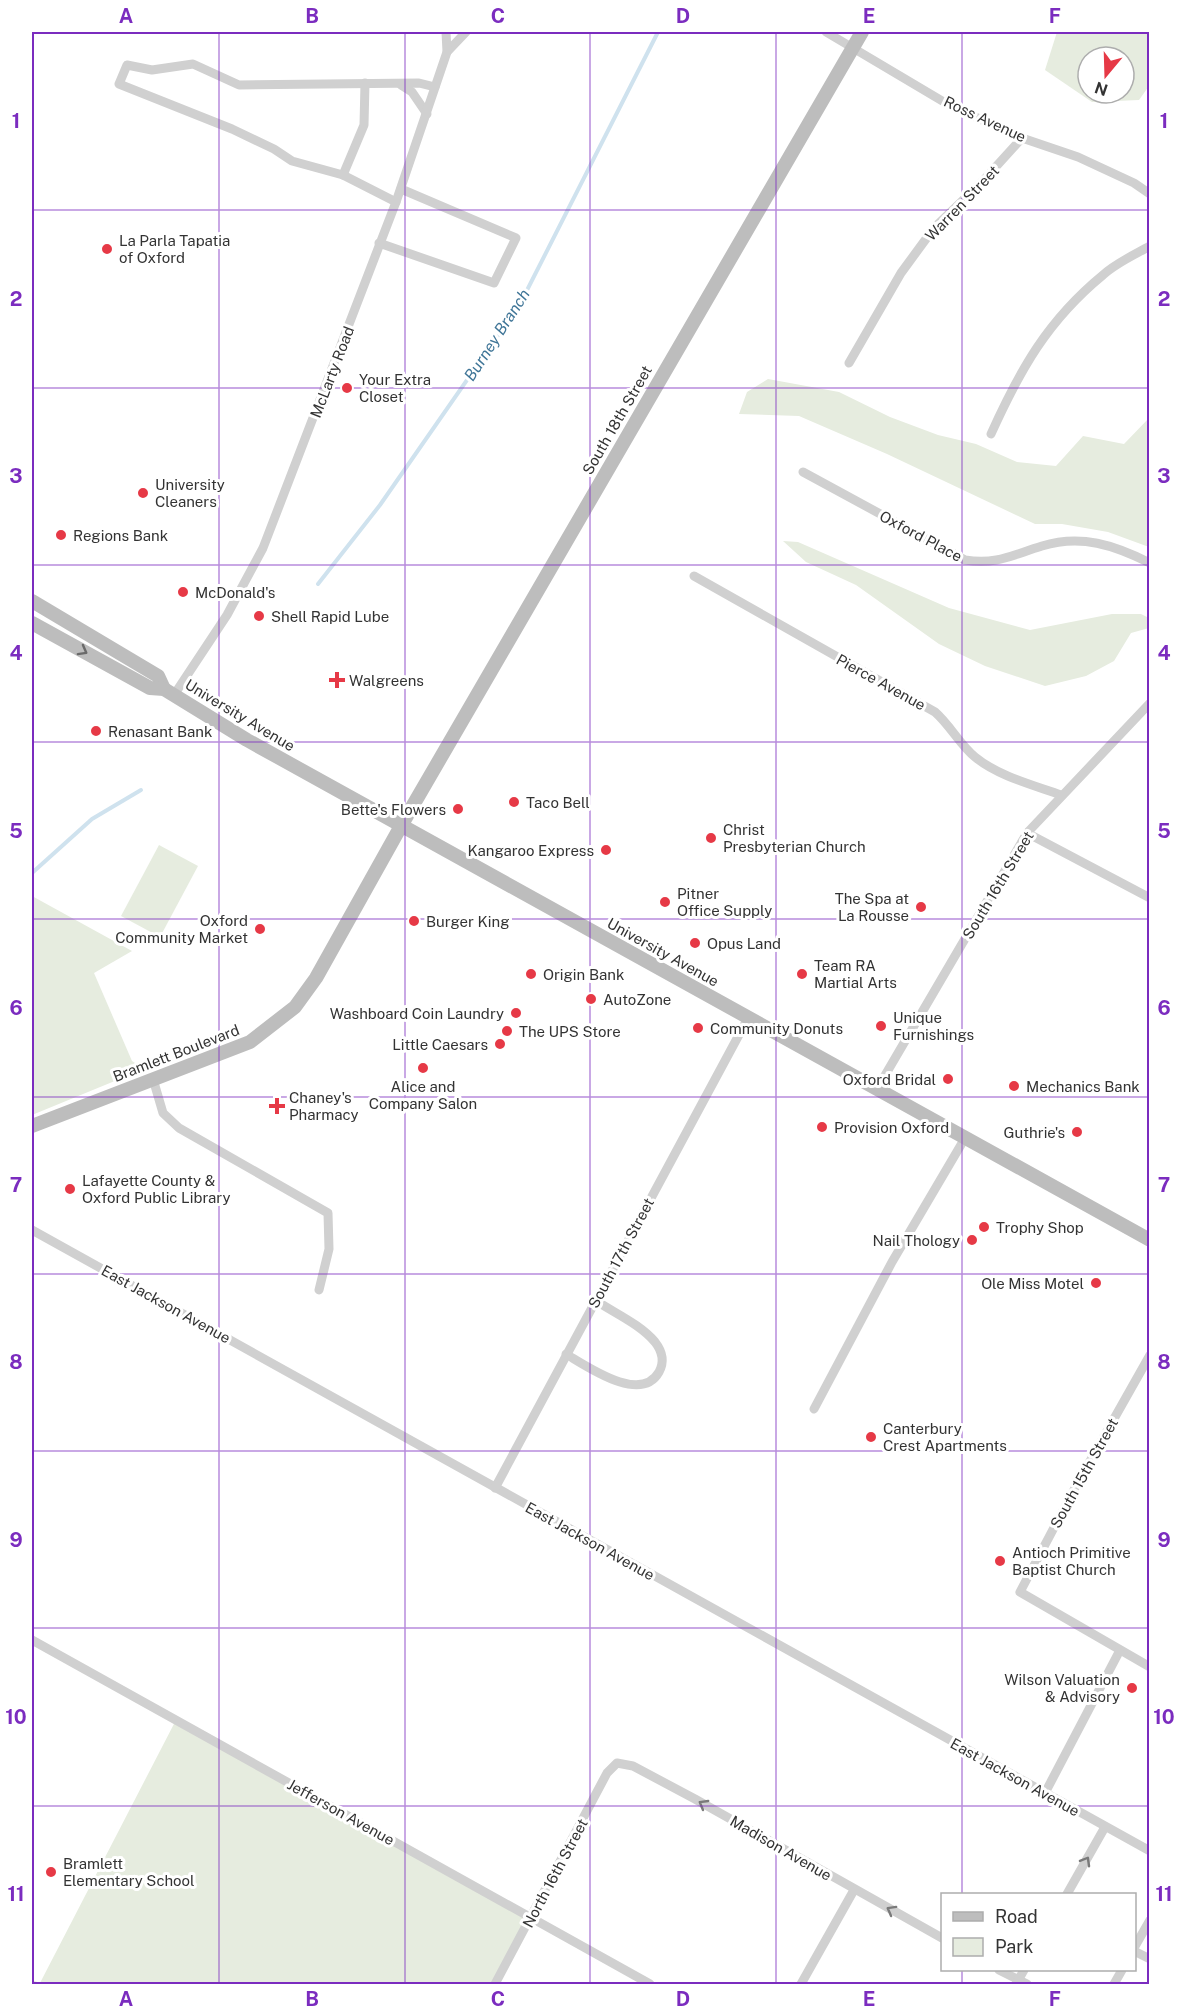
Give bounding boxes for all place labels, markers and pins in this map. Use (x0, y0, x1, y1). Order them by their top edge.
place label: La Parla Tapatia of Oxford (119, 232, 230, 266)
marker: La Parla Tapatia of Oxford (100, 242, 114, 256)
place label: Your Extra Closet (359, 371, 431, 405)
marker: Your Extra Closet (340, 381, 354, 395)
place label: University Cleaners (155, 476, 225, 510)
marker: University Cleaners (136, 486, 150, 500)
place label: Regions Bank (73, 527, 168, 544)
marker: Regions Bank (54, 528, 68, 542)
place label: McDonald's (195, 584, 275, 601)
marker: McDonald's (176, 585, 190, 599)
place label: Shell Rapid Lube (271, 608, 389, 625)
marker: Shell Rapid Lube (252, 609, 266, 623)
place label: Walgreens (349, 672, 424, 689)
marker: Walgreens (330, 673, 344, 687)
place label: Renasant Bank (108, 723, 212, 740)
marker: Renasant Bank (89, 724, 103, 738)
place label: Taco Bell (526, 794, 590, 811)
marker: Taco Bell (507, 795, 521, 809)
place label: Bette's Flowers (341, 801, 446, 818)
marker: Bette's Flowers (451, 802, 465, 816)
place label: Christ Presbyterian Church (723, 821, 866, 855)
marker: Christ Presbyterian Church (704, 831, 718, 845)
place label: Kangaroo Express (467, 842, 594, 859)
marker: Kangaroo Express (599, 843, 613, 857)
place label: Pitner Office Supply (677, 885, 772, 919)
place label: The Spa at La Rousse (835, 890, 909, 924)
marker: Pitner Office Supply (658, 895, 672, 909)
marker: The Spa at La Rousse (914, 900, 928, 914)
place label: Oxford Community Market (115, 912, 248, 946)
place label: Burger King (426, 913, 510, 930)
marker: Burger King (407, 914, 421, 928)
marker: Oxford Community Market (253, 922, 267, 936)
place label: Opus Land (707, 935, 781, 952)
marker: Opus Land (688, 936, 702, 950)
place label: Team RA Martial Arts (814, 957, 897, 991)
place label: Origin Bank (543, 966, 624, 983)
marker: Origin Bank (524, 967, 538, 981)
marker: Team RA Martial Arts (795, 967, 809, 981)
place label: AutoZone (603, 991, 671, 1008)
marker: AutoZone (584, 992, 598, 1006)
place label: Washboard Coin Laundry (330, 1005, 504, 1022)
marker: Washboard Coin Laundry (509, 1006, 523, 1020)
place label: Unique Furnishings (893, 1009, 974, 1043)
marker: Unique Furnishings (874, 1019, 888, 1033)
place label: Community Donuts (710, 1020, 843, 1037)
marker: Community Donuts (691, 1021, 705, 1035)
place label: The UPS Store (519, 1023, 621, 1040)
marker: The UPS Store (500, 1024, 514, 1038)
place label: Little Caesars (392, 1036, 488, 1053)
marker: Little Caesars (493, 1037, 507, 1051)
marker: Alice and Company Salon (416, 1061, 430, 1075)
place label: Oxford Bridal (843, 1071, 936, 1088)
marker: Oxford Bridal (941, 1072, 955, 1086)
place label: Alice and Company Salon (369, 1078, 477, 1112)
place label: Mechanics Bank (1026, 1078, 1140, 1095)
marker: Mechanics Bank (1007, 1079, 1021, 1093)
place label: Chaney's Pharmacy (289, 1089, 359, 1123)
marker: Chaney's Pharmacy (270, 1099, 284, 1113)
place label: Provision Oxford (834, 1119, 949, 1136)
marker: Provision Oxford (815, 1120, 829, 1134)
place label: Guthrie's (1004, 1124, 1065, 1141)
marker: Guthrie's (1070, 1125, 1084, 1139)
place label: Lafayette County & Oxford Public Library (82, 1172, 230, 1206)
marker: Lafayette County & Oxford Public Library (63, 1182, 77, 1196)
place label: Trophy Shop (996, 1219, 1084, 1236)
marker: Trophy Shop (977, 1220, 991, 1234)
place label: Nail Thology (872, 1232, 960, 1249)
marker: Nail Thology (965, 1233, 979, 1247)
place label: Ole Miss Motel (981, 1275, 1084, 1292)
marker: Ole Miss Motel (1089, 1276, 1103, 1290)
place label: Canterbury Crest Apartments (883, 1420, 1007, 1454)
marker: Canterbury Crest Apartments (864, 1430, 878, 1444)
place label: Antioch Primitive Baptist Church (1012, 1544, 1131, 1578)
marker: Antioch Primitive Baptist Church (993, 1554, 1007, 1568)
place label: Wilson Valuation & Advisory (1004, 1671, 1120, 1705)
marker: Wilson Valuation & Advisory (1125, 1681, 1139, 1695)
place label: Bramlett Elementary School (63, 1855, 195, 1889)
marker: Bramlett Elementary School (44, 1865, 58, 1879)

